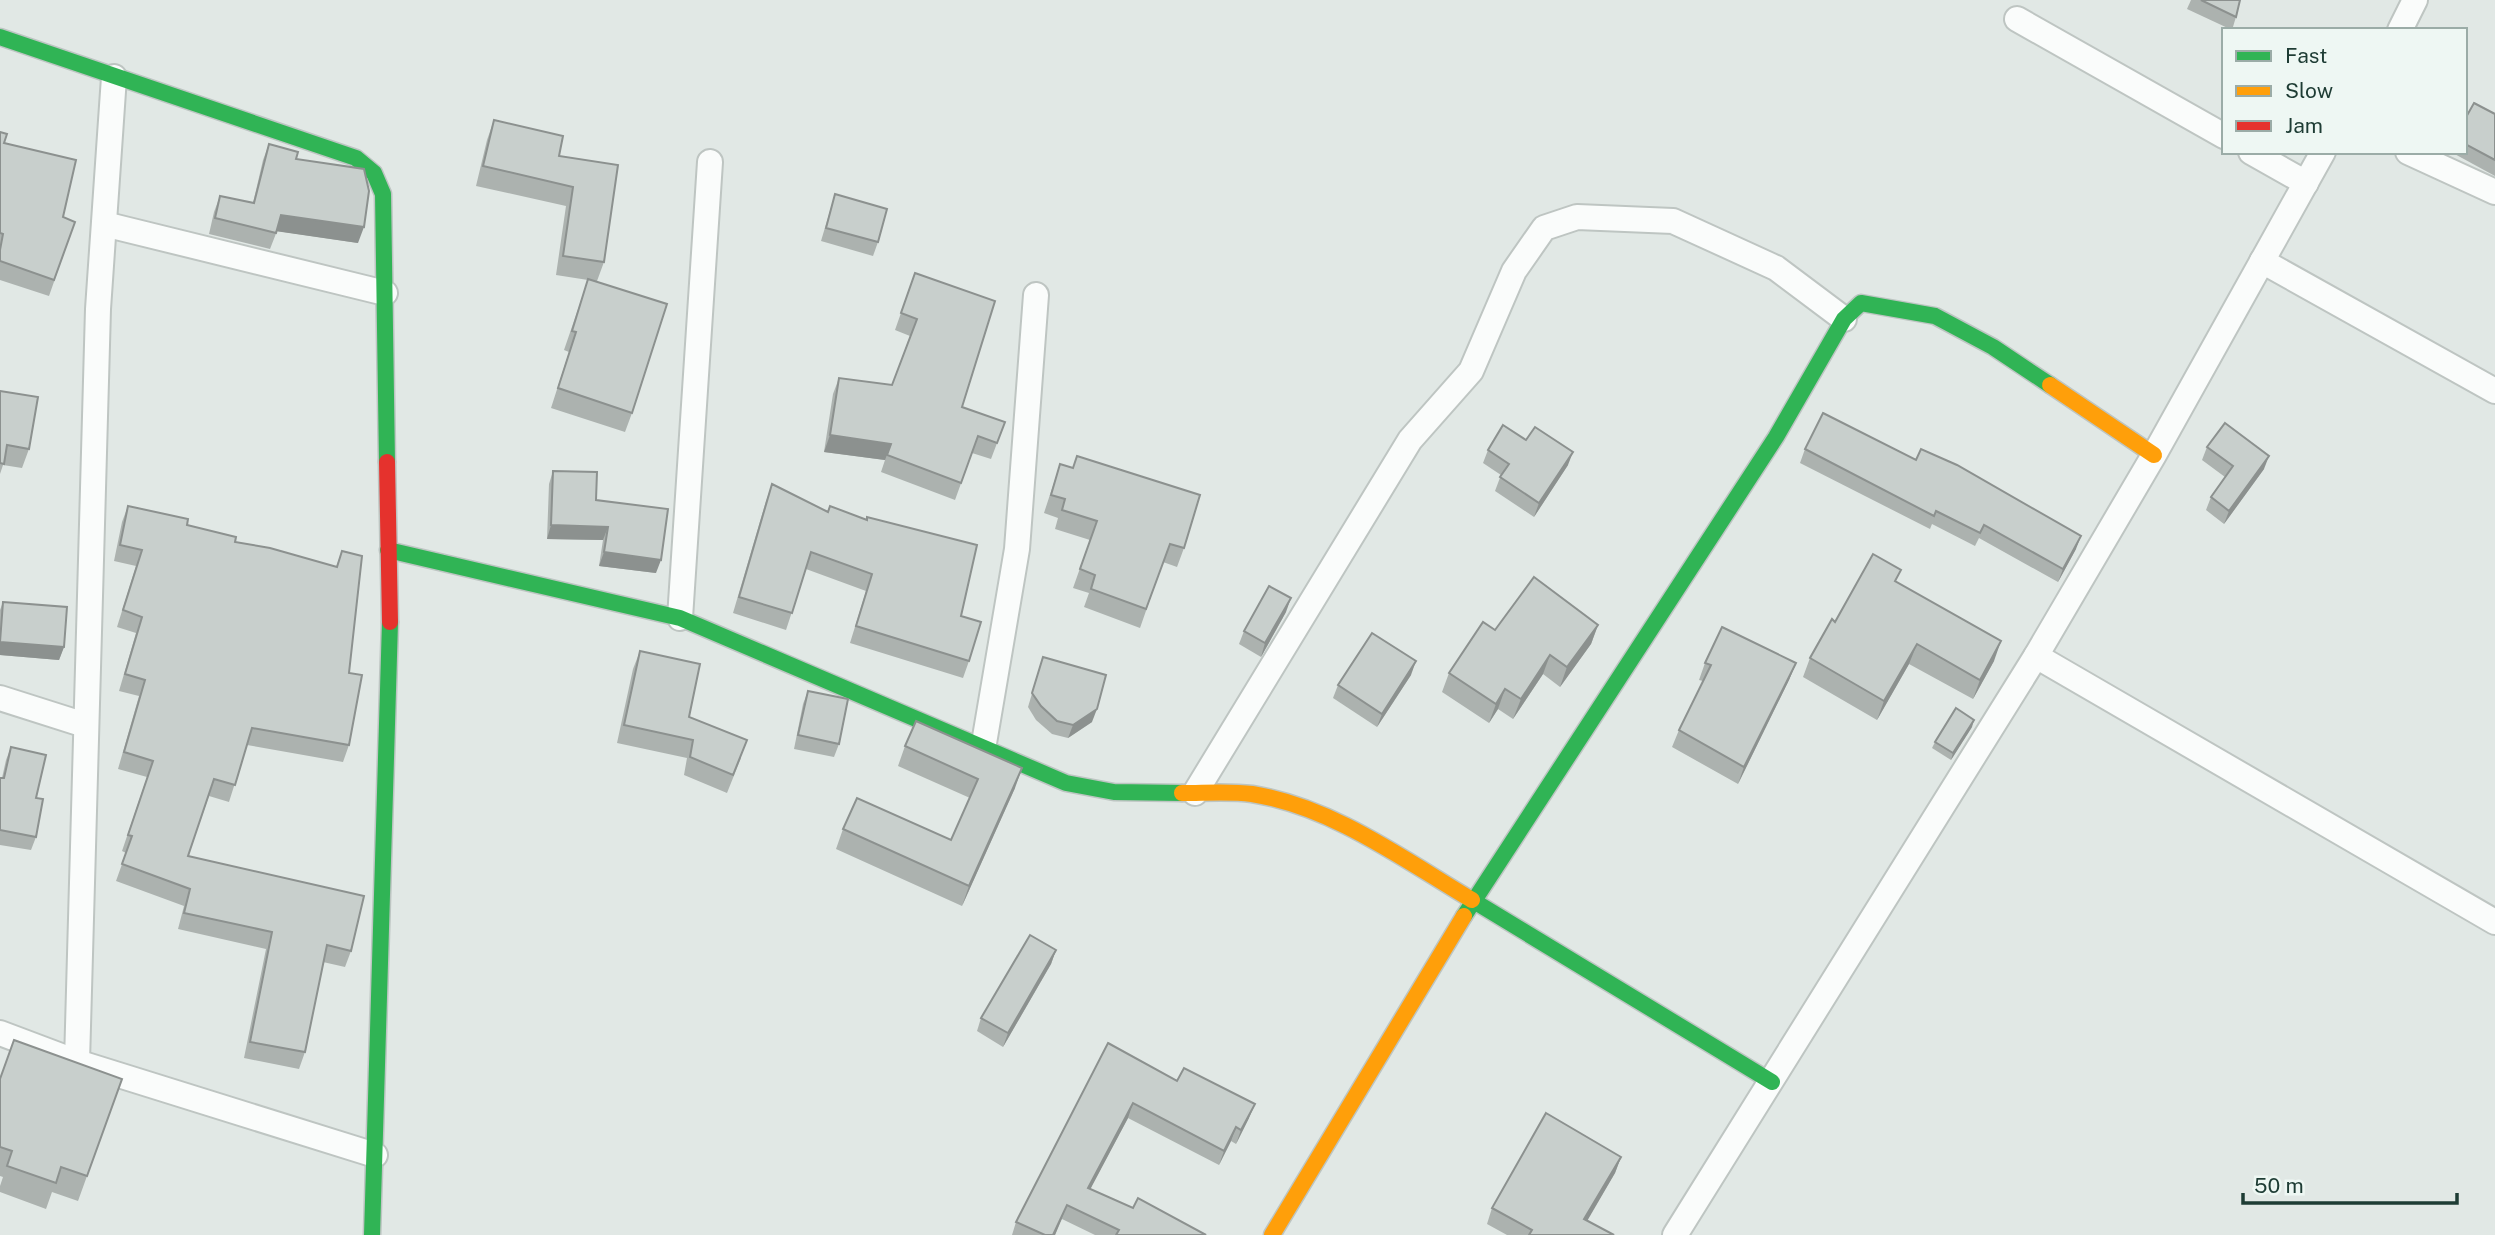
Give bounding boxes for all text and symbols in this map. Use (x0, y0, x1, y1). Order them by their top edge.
legend (2222, 28, 2467, 154)
text: Fast (2285, 43, 2327, 68)
text: Slow (2285, 78, 2333, 103)
text: Jam (2285, 113, 2323, 138)
scale bar (2243, 1162, 2456, 1206)
text: 50 m (2254, 1173, 2304, 1198)

